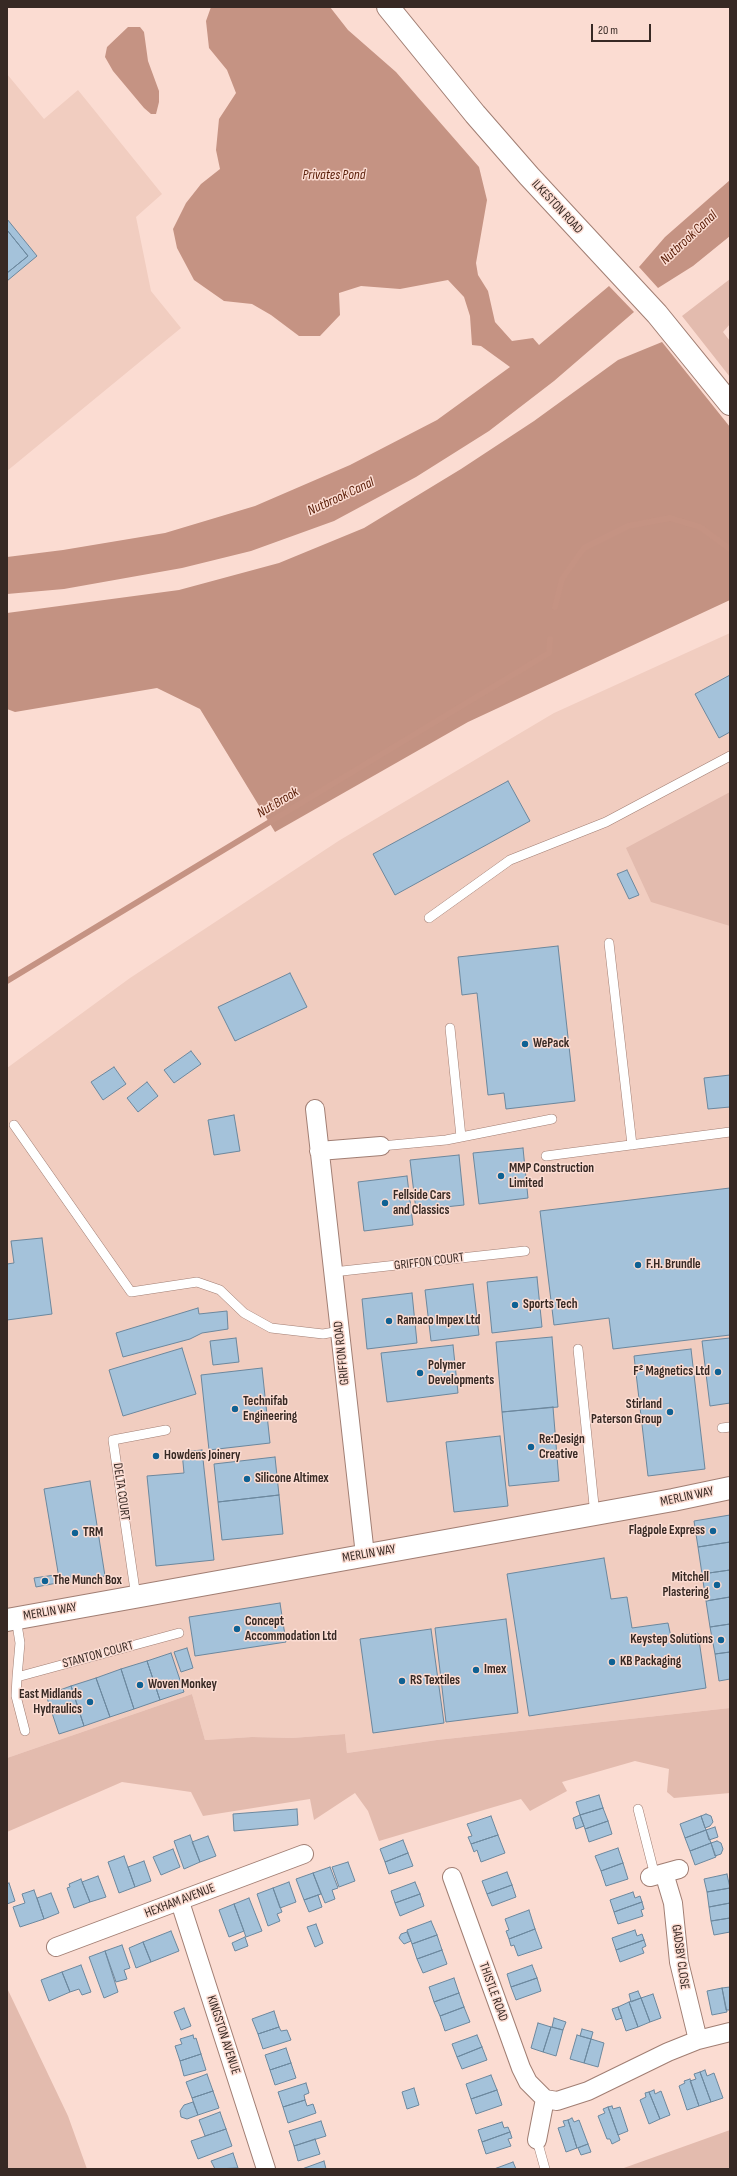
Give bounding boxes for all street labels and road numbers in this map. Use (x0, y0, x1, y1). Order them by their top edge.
street label: ILKESTON ROAD (528, 177, 586, 237)
street label: GRIFFON COURT (393, 1250, 465, 1274)
street label: GRIFFON ROAD (331, 1320, 353, 1386)
street label: DELTA COURT (109, 1462, 133, 1522)
street label: MERLIN WAY (659, 1484, 715, 1510)
street label: MERLIN WAY (341, 1542, 397, 1566)
street label: MERLIN WAY (22, 1600, 78, 1624)
street label: STANTON COURT (61, 1638, 135, 1672)
street label: HEXHAM AVENUE (143, 1880, 217, 1922)
street label: GADSBY CLOSE (668, 1924, 692, 1990)
street label: THISTLE ROAD (475, 1960, 511, 2024)
street label: KINGSTON AVENUE (203, 1994, 243, 2076)

